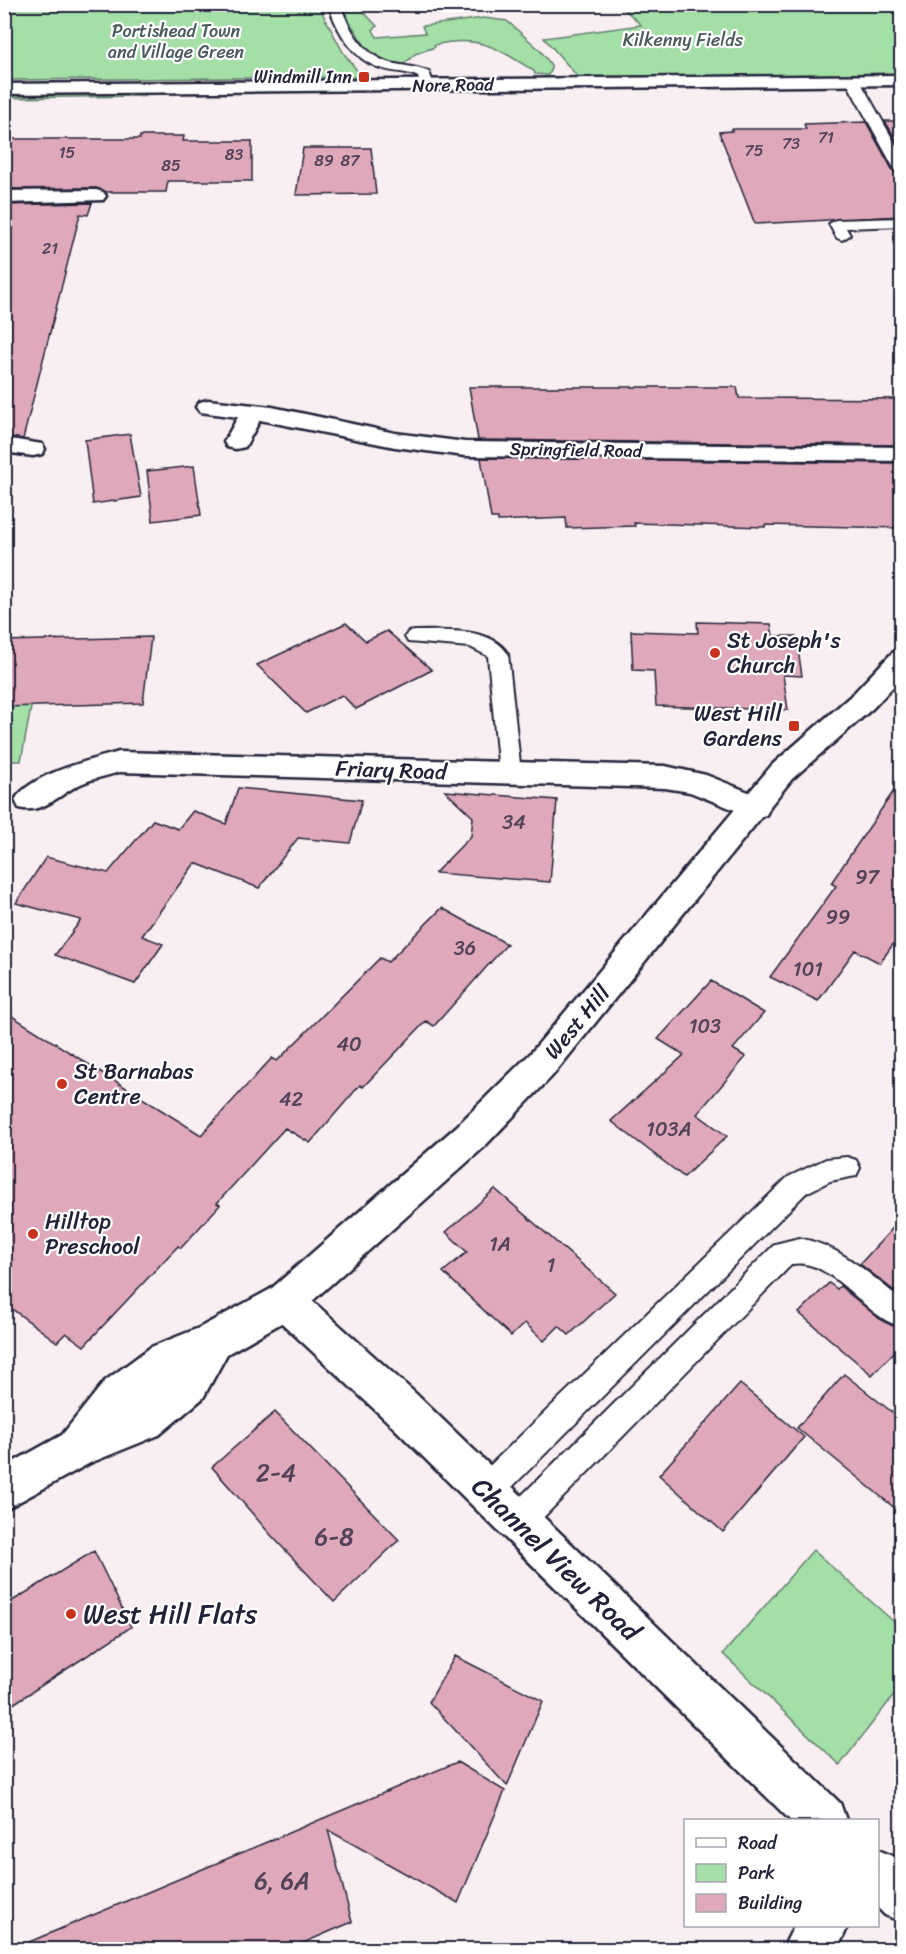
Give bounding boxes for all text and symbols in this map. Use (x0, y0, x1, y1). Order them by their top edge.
park label: Portishead Town and Village Green (108, 15, 244, 68)
park label: Kilkenny Fields (623, 24, 744, 56)
place label: Windmill Inn (254, 61, 352, 93)
street label: Nore Road (412, 68, 495, 102)
marker: Windmill Inn (357, 70, 371, 84)
house number: 71 (818, 123, 834, 152)
house number: 73 (782, 129, 800, 158)
house number: 75 (745, 136, 764, 165)
house number: 15 (59, 138, 76, 167)
house number: 83 (225, 140, 243, 169)
house number: 89 (314, 146, 334, 175)
house number: 87 (341, 146, 360, 175)
house number: 85 (161, 151, 181, 180)
house number: 21 (42, 234, 58, 263)
street label: Springfield Road (510, 433, 644, 467)
place label: St Joseph's Church (727, 621, 841, 685)
marker: St Joseph's Church (708, 646, 722, 660)
place label: West Hill Gardens (694, 694, 783, 758)
marker: West Hill Gardens (787, 719, 801, 733)
street label: Friary Road (335, 749, 449, 791)
house number: 34 (502, 805, 526, 840)
house number: 97 (855, 860, 880, 895)
house number: 99 (826, 900, 850, 935)
house number: 36 (454, 931, 476, 966)
house number: 101 (793, 952, 823, 987)
street label: West Hill (534, 975, 621, 1068)
house number: 103 (689, 1009, 721, 1044)
house number: 40 (336, 1027, 362, 1062)
place label: St Barnabas Centre (74, 1052, 194, 1116)
marker: St Barnabas Centre (55, 1077, 69, 1091)
house number: 42 (279, 1082, 303, 1117)
house number: 103A (646, 1112, 692, 1147)
place label: Hilltop Preschool (45, 1202, 140, 1266)
marker: Hilltop Preschool (26, 1227, 40, 1241)
house number: 1A (489, 1227, 511, 1262)
house number: 1 (547, 1248, 555, 1283)
house number: 2-4 (256, 1452, 296, 1494)
street label: Channel View Road (460, 1465, 654, 1654)
house number: 6-8 (314, 1516, 354, 1558)
place label: West Hill Flats (83, 1590, 258, 1638)
marker: West Hill Flats (64, 1607, 78, 1621)
legend (684, 1819, 879, 1927)
text: Road (738, 1827, 778, 1859)
text: Park (738, 1857, 775, 1889)
house number: 6, 6A (254, 1860, 310, 1902)
text: Building (738, 1887, 802, 1919)

